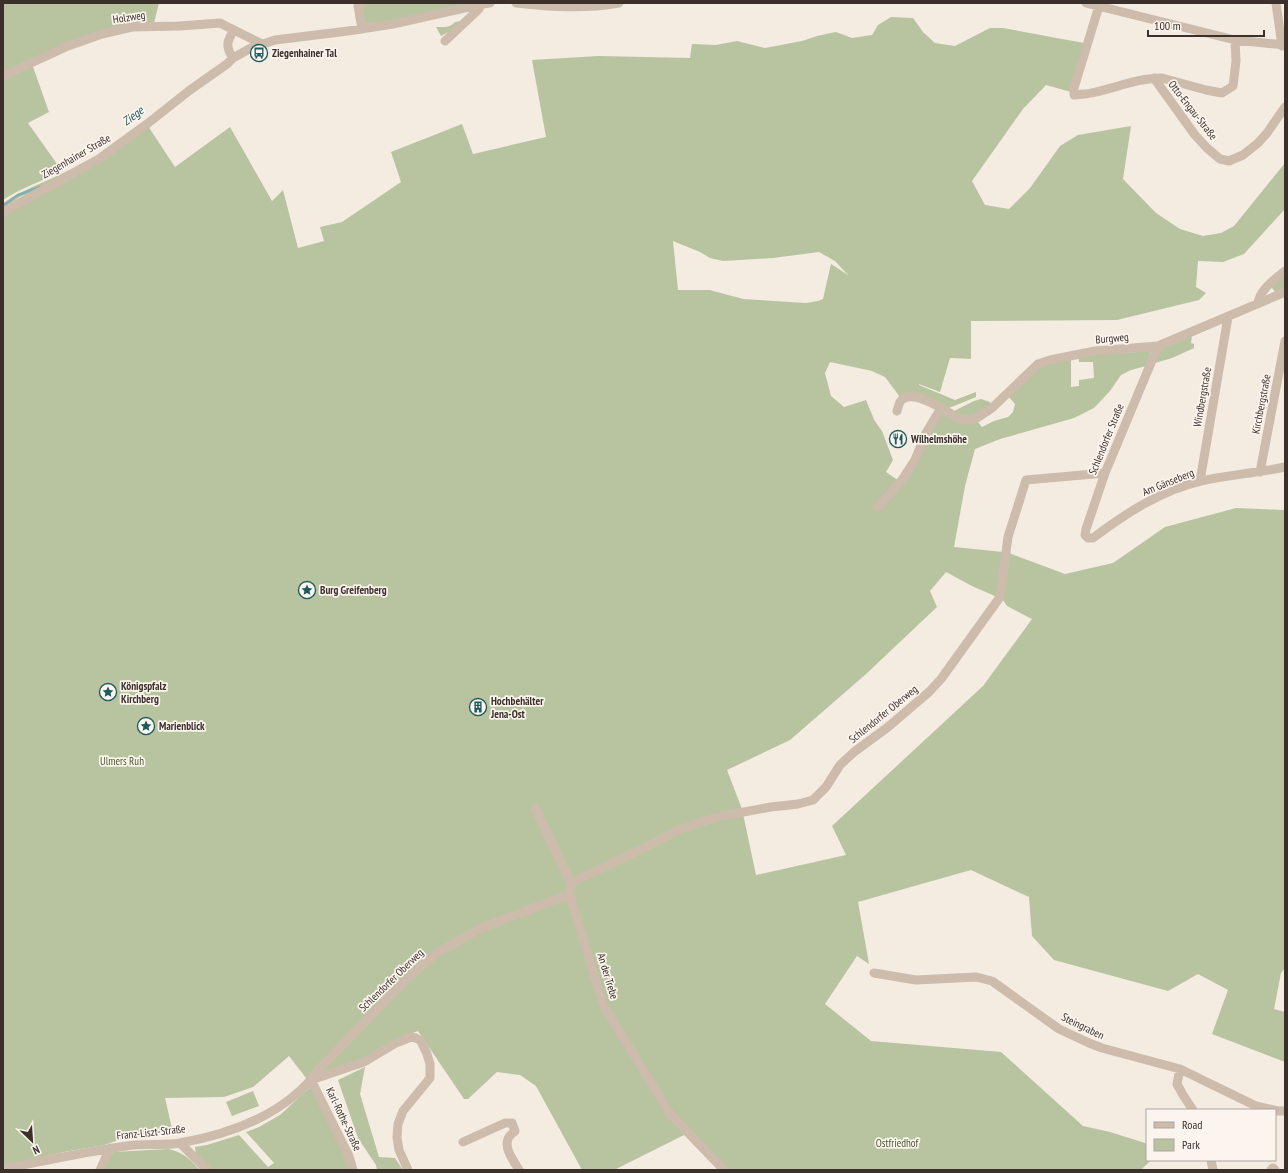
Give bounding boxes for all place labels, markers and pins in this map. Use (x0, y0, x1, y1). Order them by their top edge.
bus stop icon: Ziegenhainer Tal (249, 43, 269, 63)
place label: Ziegenhainer Tal (272, 46, 337, 60)
restaurant icon: Wilhelmshöhe (888, 429, 908, 449)
place label: Wilhelmshöhe (910, 432, 967, 446)
place icon: Burg Greifenberg (297, 580, 317, 600)
place label: Burg Greifenberg (320, 583, 387, 597)
place label: Königspfalz Kirchberg (121, 679, 166, 706)
place icon: Königspfalz Kirchberg (98, 682, 118, 702)
place label: Hochbehälter Jena-Ost (490, 694, 544, 721)
building icon: Hochbehälter Jena-Ost (468, 697, 488, 717)
place icon: Marienblick (136, 716, 156, 736)
place label: Marienblick (159, 719, 205, 733)

